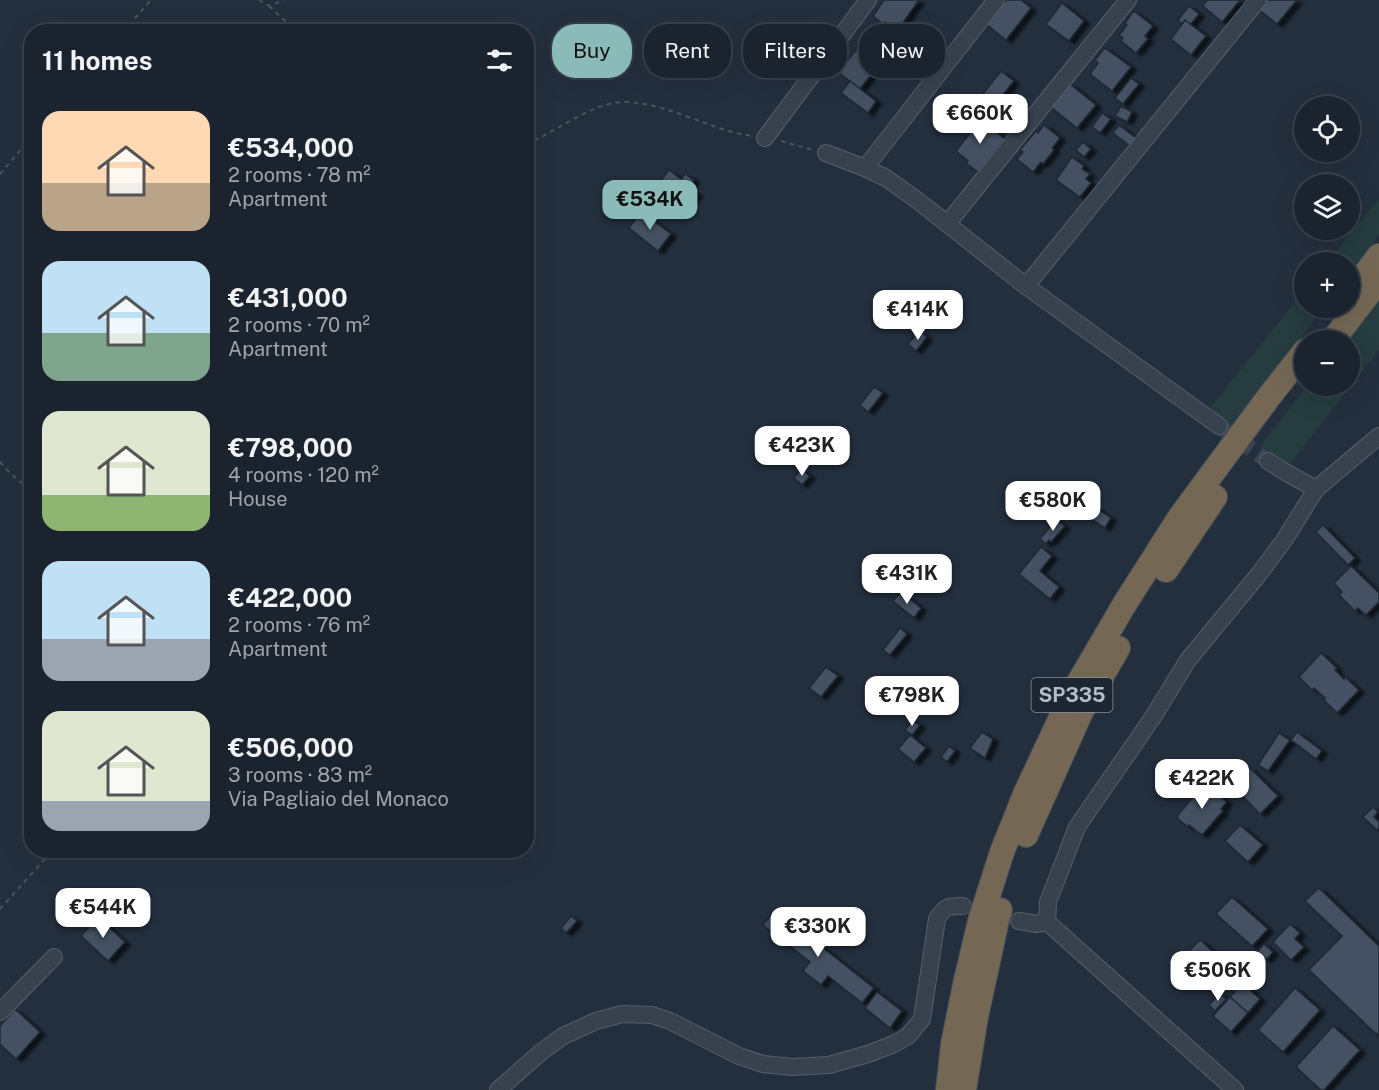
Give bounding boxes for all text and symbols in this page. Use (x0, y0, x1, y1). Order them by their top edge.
chip: Buy (552, 24, 632, 78)
chip: Rent (644, 24, 731, 78)
chip: Filters (743, 24, 847, 78)
chip: New (859, 24, 945, 78)
icon: filters (483, 44, 516, 77)
text: 11 homes (42, 45, 152, 76)
pin: €660K (938, 94, 1022, 145)
map controls (1294, 96, 1360, 396)
button: locate (1294, 96, 1360, 162)
text: €660K (947, 101, 1013, 125)
text: €534,000 (228, 132, 354, 163)
icon: home (90, 135, 162, 207)
text: 2 rooms · 78 m² (228, 163, 371, 187)
button: layers (1294, 174, 1360, 240)
pin: €534K (608, 180, 692, 231)
text: Apartment (228, 187, 328, 211)
text: €534K (616, 187, 684, 211)
button: + (1294, 252, 1360, 318)
text: €431,000 (228, 282, 348, 313)
icon: home (90, 285, 162, 357)
pin: €414K (876, 290, 960, 341)
text: €414K (887, 297, 949, 321)
text: 2 rooms · 70 m² (228, 313, 370, 337)
button: − (1294, 330, 1360, 396)
text: Apartment (228, 337, 328, 361)
pin: €423K (760, 426, 844, 477)
text: €798,000 (228, 432, 353, 463)
text: €423K (769, 433, 835, 457)
icon: home (90, 435, 162, 507)
text: 4 rooms · 120 m² (228, 463, 379, 487)
pin: €580K (1011, 481, 1095, 532)
text: House (228, 487, 288, 511)
text: €580K (1019, 488, 1087, 512)
pin: €431K (865, 554, 949, 605)
text: €431K (876, 561, 938, 585)
text: €422,000 (228, 582, 352, 613)
icon: home (90, 585, 162, 657)
text: 2 rooms · 76 m² (228, 613, 370, 637)
text: Apartment (228, 637, 328, 661)
pin: €798K (870, 676, 954, 727)
road number: SP335 (1032, 678, 1112, 712)
text: €798K (879, 683, 945, 707)
text: €506,000 (228, 732, 354, 763)
icon: home (90, 735, 162, 807)
pin: €422K (1160, 759, 1244, 810)
text: 3 rooms · 83 m² (228, 763, 372, 787)
text: €422K (1169, 766, 1235, 790)
text: Via Pagliaio del Monaco (228, 787, 449, 811)
pin: €544K (61, 888, 145, 939)
text: €544K (69, 895, 137, 919)
pin: €330K (776, 907, 860, 958)
text: €330K (785, 914, 851, 938)
pin: €506K (1176, 951, 1260, 1002)
text: €506K (1185, 958, 1251, 982)

